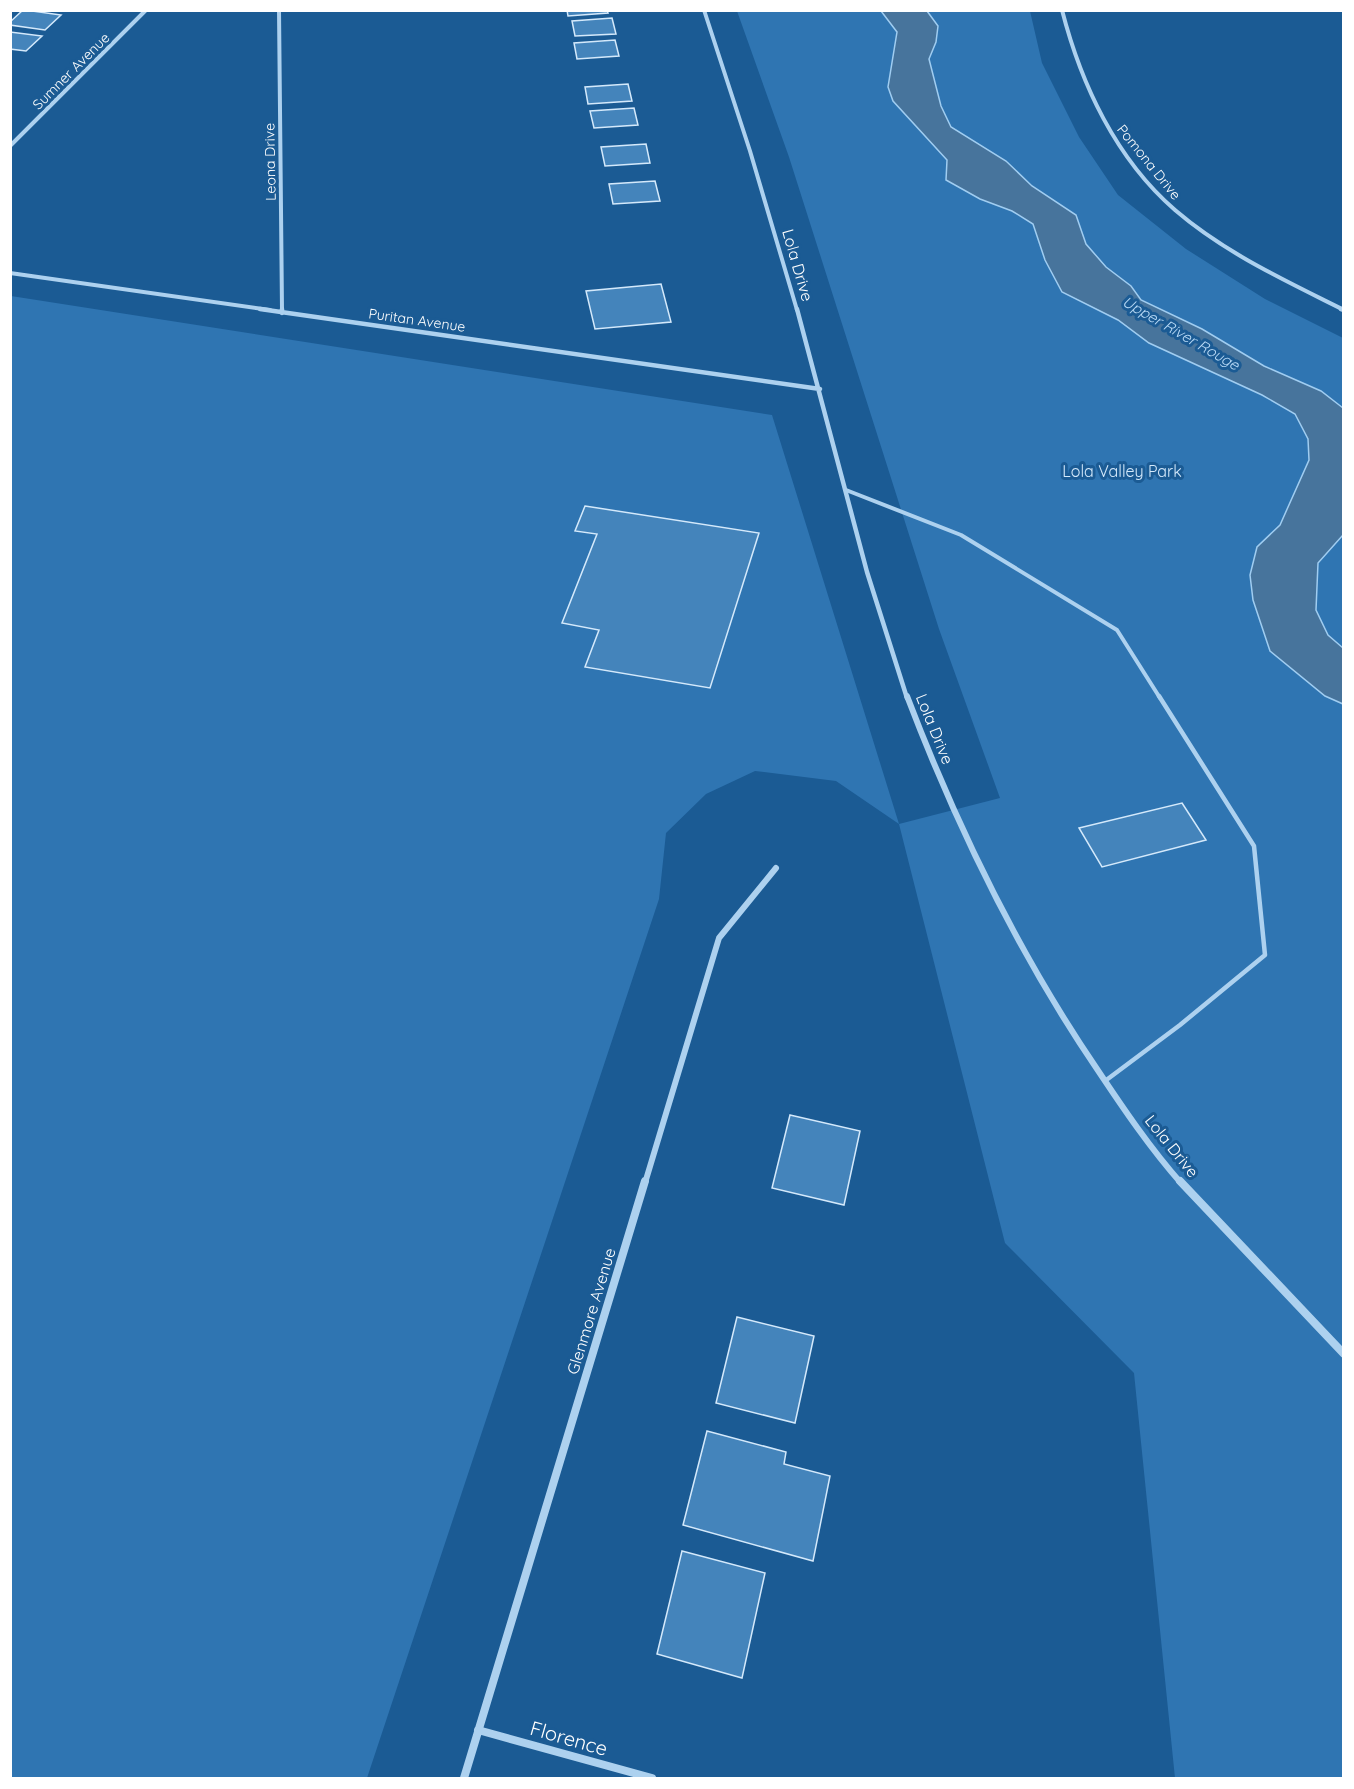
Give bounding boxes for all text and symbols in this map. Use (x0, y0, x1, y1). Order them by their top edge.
street label: Sumner Avenue (29, 29, 113, 113)
street label: Pomona Drive (1113, 121, 1185, 203)
street label: Leona Drive (260, 123, 280, 201)
street label: Lola Drive (778, 226, 818, 304)
water label: Upper River Rouge (1119, 292, 1243, 374)
street label: Puritan Avenue (367, 304, 467, 336)
park label: Lola Valley Park (1062, 461, 1182, 481)
street label: Lola Drive (912, 691, 958, 767)
street label: Lola Drive (1141, 1111, 1203, 1181)
street label: Glenmore Avenue (562, 1245, 620, 1377)
street label: Florence (527, 1715, 611, 1761)

